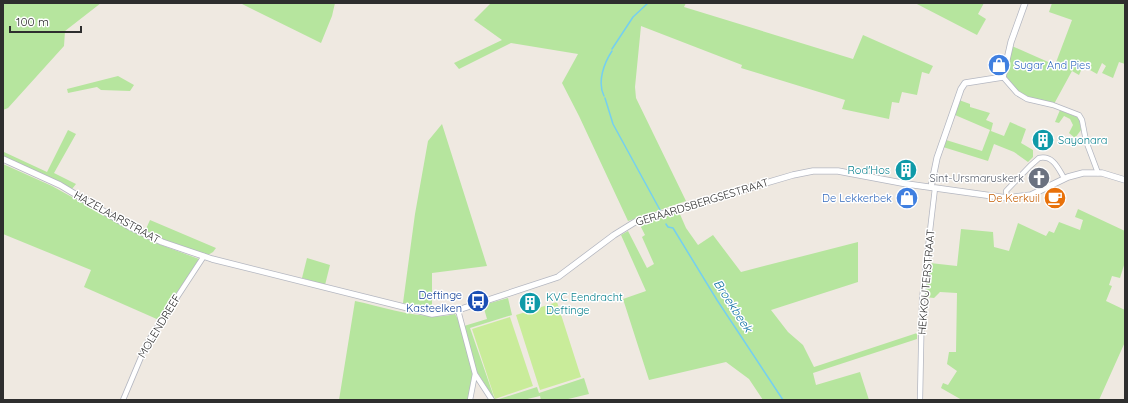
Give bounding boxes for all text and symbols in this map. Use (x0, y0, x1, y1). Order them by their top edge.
scale bar (10, 8, 81, 34)
text: 100 m (16, 14, 49, 29)
shop icon: Sugar And Pies (986, 52, 1012, 78)
place label: Sugar And Pies (1014, 58, 1090, 72)
building icon: Sayonara (1030, 127, 1056, 153)
place label: Sayonara (1058, 133, 1107, 147)
building icon: Rod'Hos (893, 157, 919, 183)
place label: Rod'Hos (848, 163, 890, 177)
church icon: Sint-Ursmaruskerk (1026, 165, 1052, 191)
place label: Sint-Ursmaruskerk (930, 171, 1024, 185)
street label: GERAARDSBERGSESTRAAT (634, 175, 770, 229)
shop icon: De Lekkerbek (894, 185, 920, 211)
cafe icon: De Kerkuil (1042, 185, 1068, 211)
street label: HAZELAARSTRAAT (71, 188, 163, 247)
place label: De Lekkerbek (822, 191, 892, 205)
place label: De Kerkuil (988, 191, 1040, 205)
street label: HEKKOUTERSTRAAT (914, 228, 938, 335)
water label: Broekbeek (711, 277, 757, 336)
place label: Deftinge Kasteelken (406, 288, 462, 315)
bus stop icon: Deftinge Kasteelken (465, 288, 491, 314)
building icon: KVC Eendracht Deftinge (517, 290, 543, 316)
place label: KVC Eendracht Deftinge (546, 290, 623, 317)
street label: MOLENDREEF (135, 292, 183, 360)

